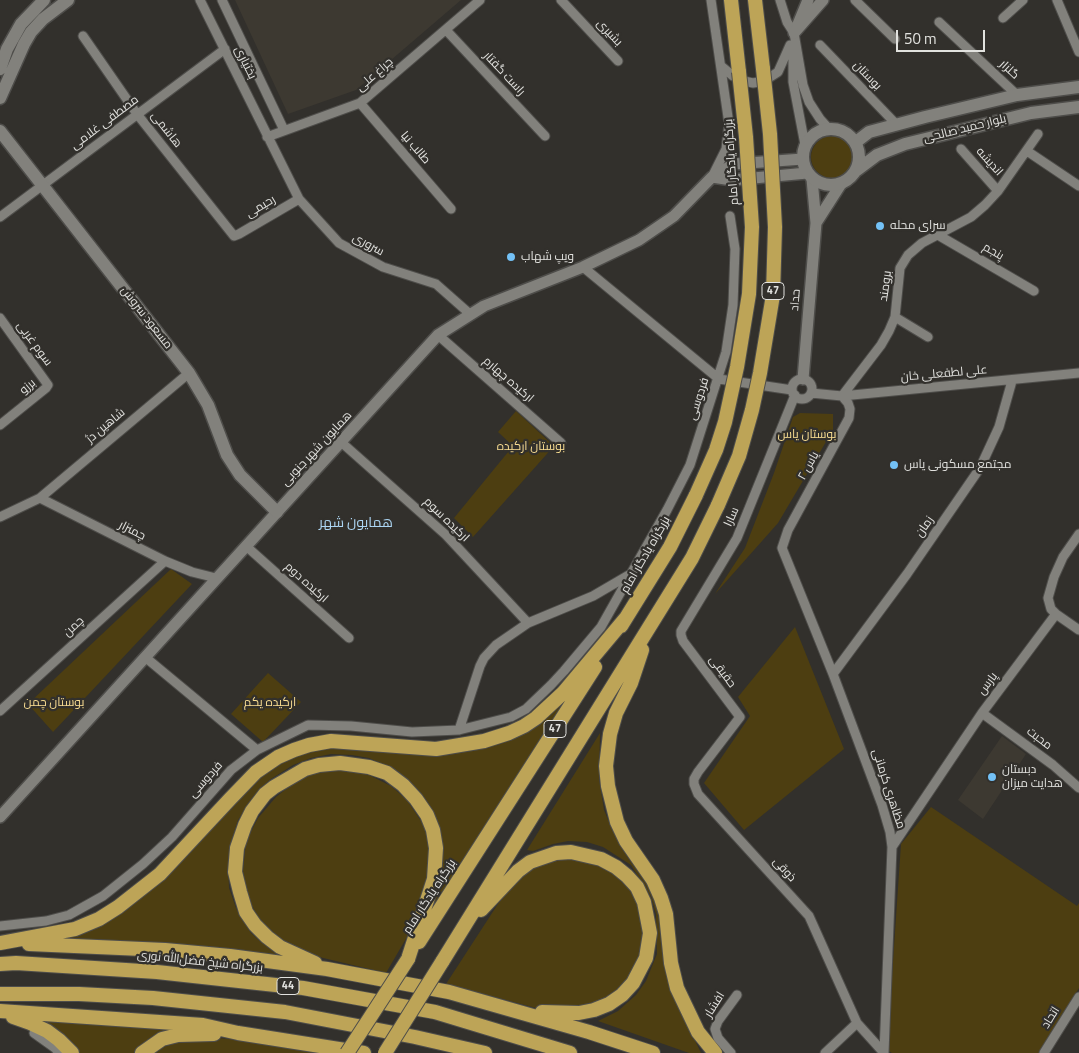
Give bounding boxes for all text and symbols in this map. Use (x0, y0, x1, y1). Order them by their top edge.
street label: بشیری (593, 17, 625, 49)
scale bar (899, 20, 988, 52)
text: 50 m (904, 27, 937, 50)
street label: بختیاری (231, 44, 259, 82)
street label: راست گفتار (480, 49, 528, 99)
street label: چراغ‌ علی (354, 55, 396, 95)
street label: گلزار (996, 57, 1022, 83)
street label: بوستان (850, 58, 884, 94)
street label: مصطفی غلامی (68, 93, 142, 153)
street label: هاشمی (147, 109, 185, 151)
street label: بلوار حمید صالحی (922, 112, 1008, 146)
street label: بزرگراه یادگار امام (722, 118, 742, 206)
street label: طالب‌ نیا (397, 129, 433, 167)
street label: اندیشه (973, 145, 1005, 179)
street label: رحیمی (244, 193, 278, 221)
place label: سرای محله (890, 219, 945, 233)
marker: سرای محله (874, 220, 886, 232)
street label: سروری (350, 231, 386, 259)
street label: پنجم (980, 240, 1006, 264)
place label: ویپ شهاب (521, 250, 574, 264)
marker: ویپ شهاب (505, 251, 517, 263)
street label: برومند (877, 270, 895, 302)
road number: 47 (762, 282, 784, 300)
street label: مسعود سروش (117, 284, 175, 352)
street label: حداد (788, 288, 804, 312)
street label: سوم غربی (13, 319, 55, 369)
street label: ارکیده چهارم (480, 354, 536, 406)
street label: علی لطفعلی خان (900, 363, 988, 385)
street label: برزو (17, 376, 39, 398)
street label: فردوسی (685, 376, 713, 422)
street label: شاهین دژ (84, 406, 128, 446)
street label: همایون‌ شهر جنوبی (279, 409, 355, 489)
park label: بوستان یاس (777, 428, 837, 442)
park label: بوستان ارکیده (497, 440, 565, 454)
street label: یاس ۲ (795, 449, 823, 483)
place label: مجتمع مسکونی یاس (904, 458, 1011, 472)
marker: مجتمع مسکونی یاس (888, 459, 900, 471)
street label: ارکیده سوم (420, 495, 472, 545)
street label: سارا (721, 505, 743, 529)
street label: بزرگراه یادگار امام (618, 514, 674, 596)
street label: زمان (913, 514, 937, 540)
district label: همایون شهر (319, 516, 393, 532)
street label: چمنزار (116, 518, 148, 544)
street label: ارکیده دوم (281, 560, 331, 606)
street label: چمن (61, 614, 87, 640)
street label: حقیقی (705, 653, 739, 691)
street label: پارس (975, 670, 1001, 698)
park label: بوستان چمن (24, 696, 84, 710)
park label: ارکیده یکم (244, 696, 296, 710)
road number: 47 (544, 721, 566, 738)
street label: محبت (1023, 725, 1055, 753)
street label: مظاهری کرمانی (868, 747, 908, 831)
street label: فردوسی (186, 759, 226, 801)
place label: دبستان هدایت میزان (1002, 763, 1063, 791)
marker: دبستان هدایت میزان (986, 771, 998, 783)
street label: ذوقی (769, 855, 799, 885)
street label: بزرگراه یادگار امام (400, 857, 460, 937)
street label: بزرگراه شیخ فضل‌الله نوری (136, 948, 264, 976)
road number: 44 (277, 978, 299, 994)
street label: افشار (702, 990, 728, 1020)
street label: اتحاد (1039, 1004, 1063, 1032)

